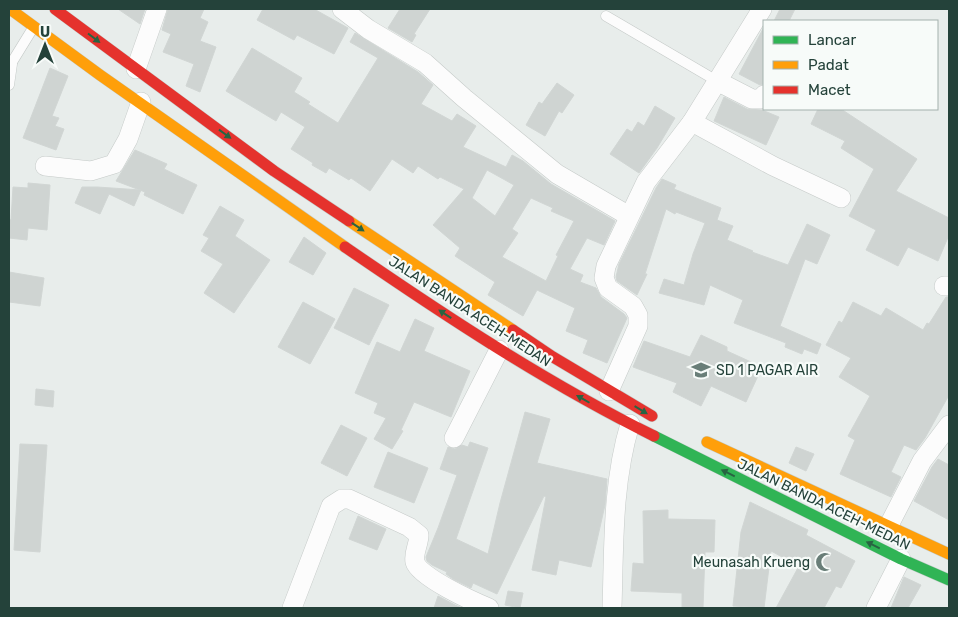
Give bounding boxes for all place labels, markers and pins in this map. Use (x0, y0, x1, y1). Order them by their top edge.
school or university icon: SD 1 PAGAR AIR (690, 359, 712, 381)
place label: SD 1 PAGAR AIR (716, 362, 818, 379)
mosque icon: Meunasah Krueng (814, 551, 836, 573)
place label: Meunasah Krueng (693, 554, 810, 571)

